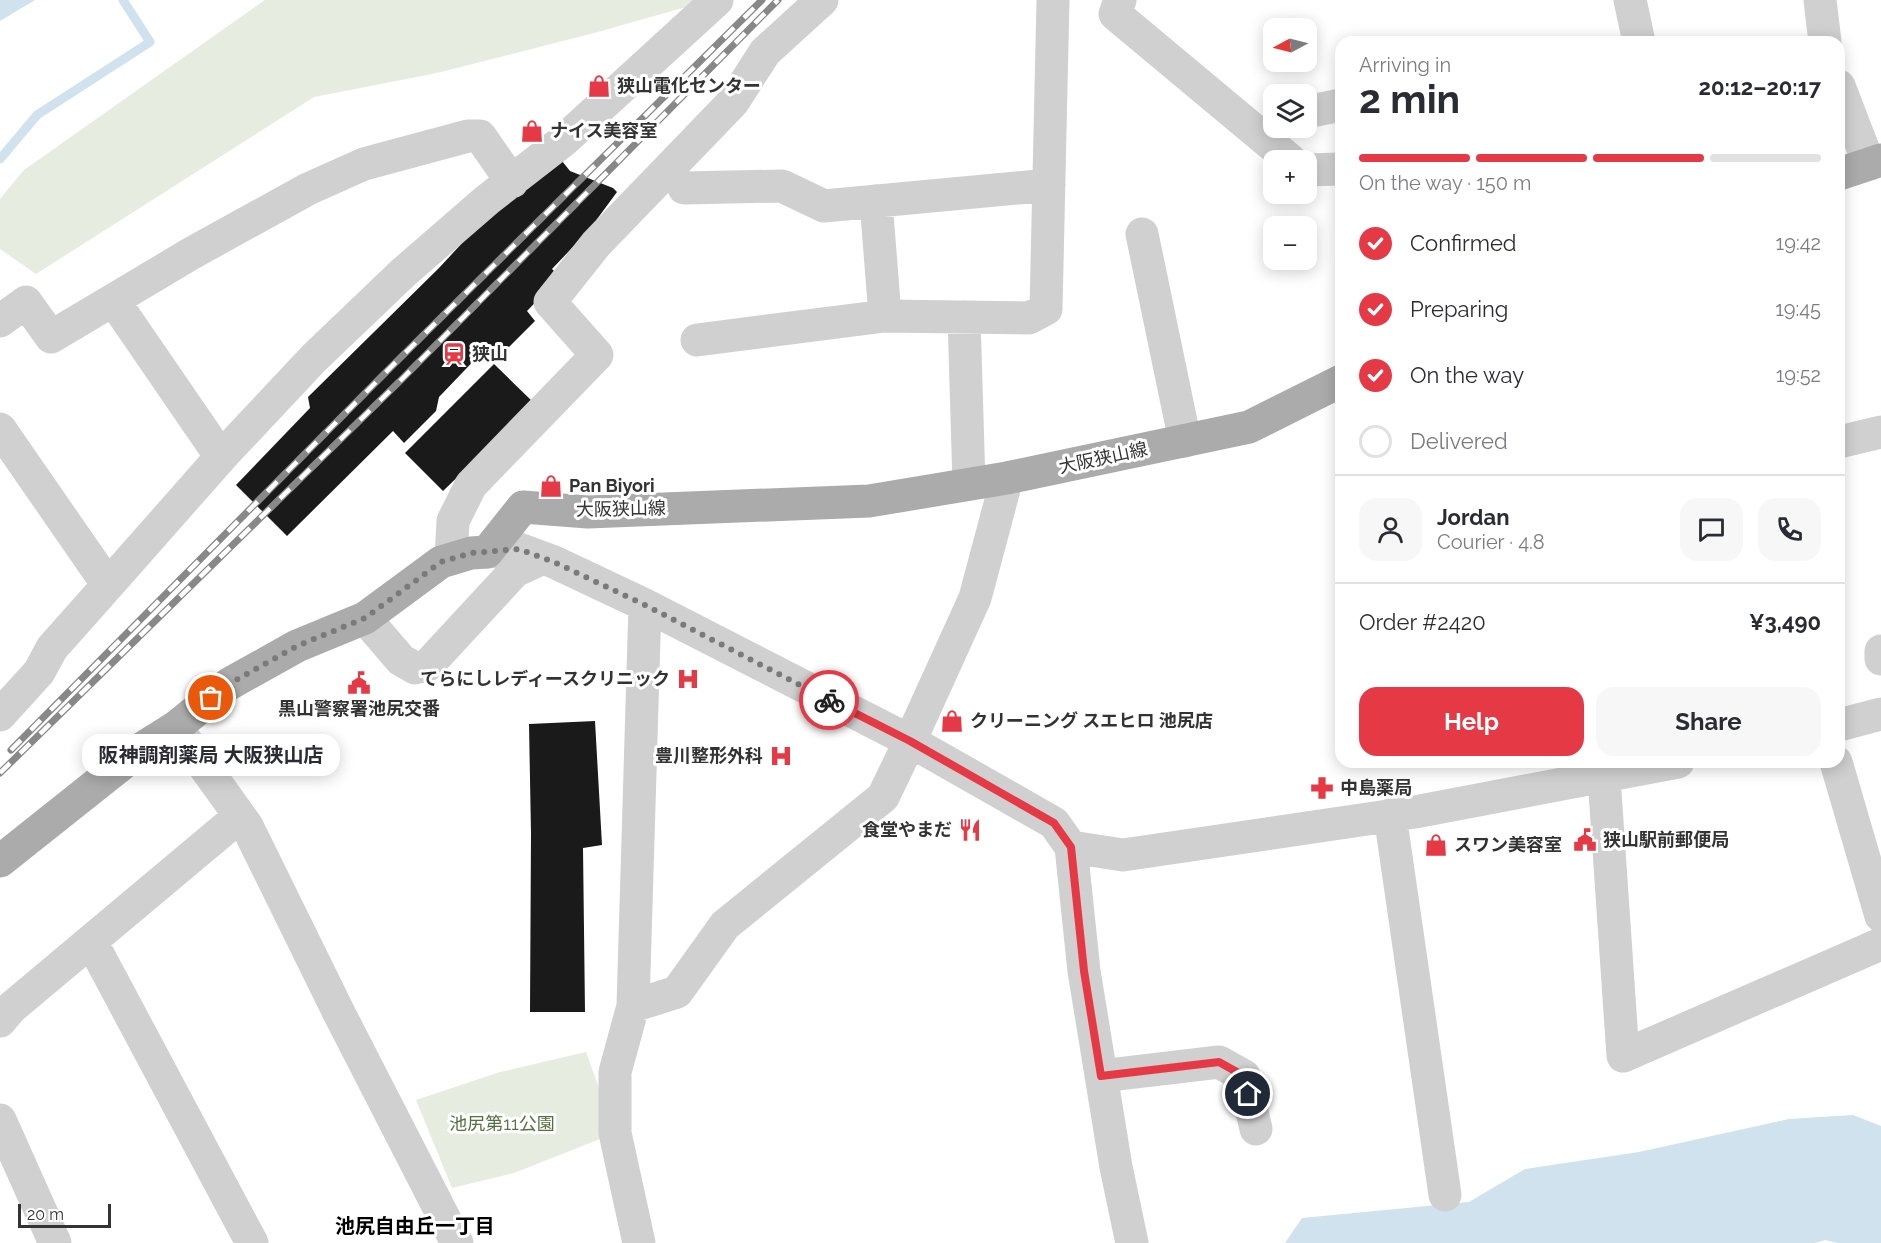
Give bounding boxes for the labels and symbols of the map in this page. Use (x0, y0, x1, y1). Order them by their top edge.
north arrow (1263, 18, 1317, 72)
shop icon: 狭山電化センター (586, 73, 612, 99)
place label: 狭山電化センター (617, 75, 761, 96)
shop icon: ナイス美容室 (519, 118, 545, 144)
place label: ナイス美容室 (550, 120, 657, 141)
station icon: 狭山 (441, 341, 467, 367)
place label: 狭山 (472, 343, 508, 364)
street label: 大阪狭山線 (1057, 438, 1149, 477)
shop icon: Pan Biyori (538, 473, 564, 499)
place label: Pan Biyori (569, 475, 655, 496)
street label: 大阪狭山線 (576, 497, 666, 520)
hospital icon: てらにしレディースクリニック (675, 666, 701, 692)
place label: てらにしレディースクリニック (420, 668, 670, 689)
public building icon: 黒山警察署池尻交番 (346, 670, 372, 696)
courier (799, 670, 859, 730)
pin (185, 672, 236, 723)
place label: 黒山警察署池尻交番 (278, 698, 440, 719)
shop icon: クリーニング スエヒロ 池尻店 (939, 708, 965, 734)
place label: クリーニング スエヒロ 池尻店 (970, 710, 1213, 731)
callout: 阪神調剤薬局 大阪狭山店 (82, 734, 340, 776)
hospital icon: 豊川整形外科 (768, 743, 794, 769)
place label: 豊川整形外科 (655, 745, 763, 766)
pharmacy icon: 中島薬局 (1309, 775, 1335, 801)
place label: 中島薬局 (1340, 777, 1412, 798)
restaurant icon: 食堂やまだ (957, 817, 983, 843)
place label: 食堂やまだ (862, 819, 952, 840)
public building icon: 狭山駅前郵便局 (1572, 827, 1598, 853)
place label: 狭山駅前郵便局 (1603, 829, 1729, 850)
shop icon: スワン美容室 (1423, 832, 1449, 858)
place label: スワン美容室 (1454, 834, 1562, 855)
pin (1222, 1068, 1273, 1119)
park label: 池尻第11公園 (449, 1113, 555, 1134)
scale bar (18, 1201, 111, 1228)
district label: 池尻自由丘一丁目 (335, 1214, 495, 1238)

